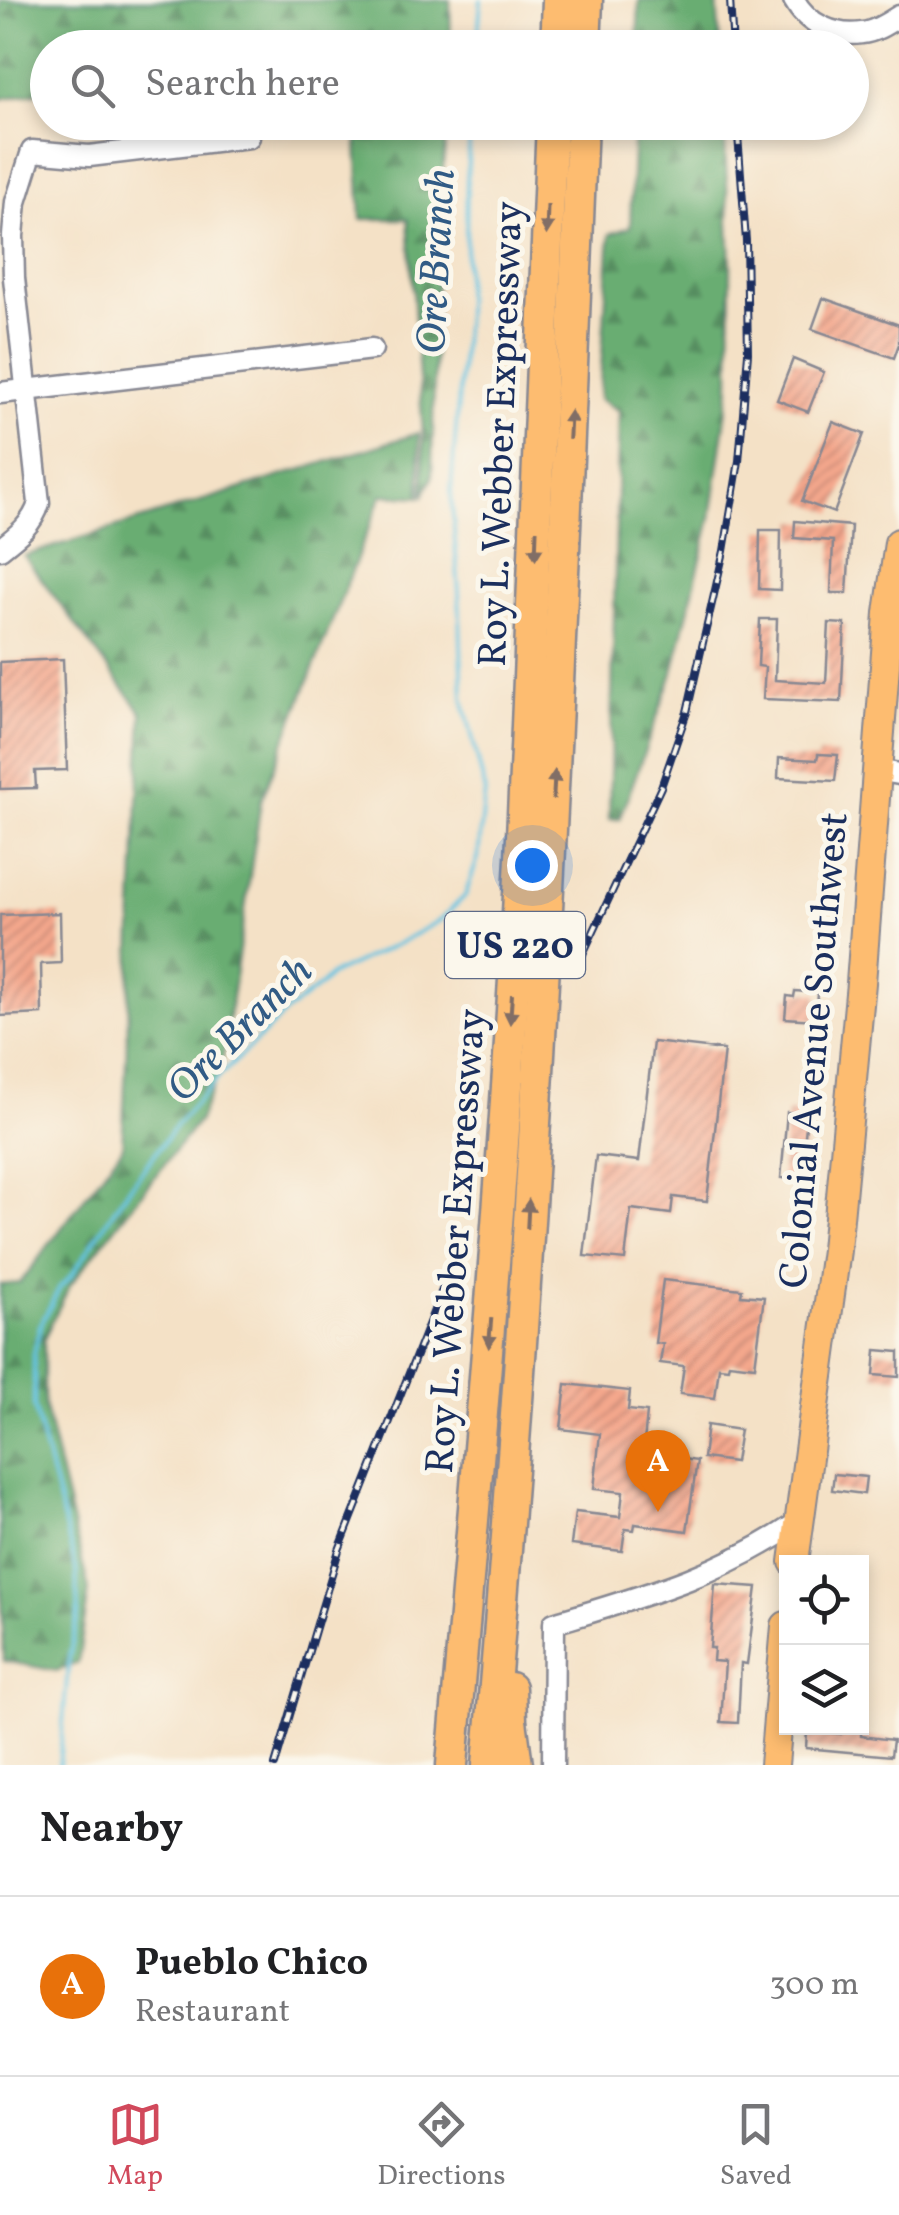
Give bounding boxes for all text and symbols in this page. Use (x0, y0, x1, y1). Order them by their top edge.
search box (30, 30, 869, 140)
icon: search (65, 58, 120, 113)
text: Search here (145, 59, 340, 112)
water label: Ore Branch (404, 167, 473, 355)
street label: Roy L. Webber Expressway (467, 200, 539, 668)
one-way arrow (539, 204, 555, 236)
one-way arrow (562, 409, 578, 441)
one-way arrow (527, 529, 543, 561)
one-way arrow (546, 768, 562, 800)
street label: Colonial Avenue Southwest (767, 810, 865, 1291)
your location (507, 840, 558, 891)
road number: US 220 (445, 912, 585, 978)
water label: Ore Branch (155, 945, 328, 1118)
one-way arrow (503, 994, 519, 1025)
street label: Roy L. Webber Expressway (414, 1007, 502, 1476)
one-way arrow (520, 1198, 536, 1229)
one-way arrow (481, 1318, 497, 1350)
pin: A (626, 1430, 690, 1512)
map controls (779, 1555, 869, 1735)
button: locate (779, 1555, 869, 1645)
button: layers (779, 1645, 869, 1735)
text: Nearby (40, 1801, 183, 1860)
text: Pueblo Chico (135, 1938, 368, 1991)
text: A (61, 1964, 84, 2008)
text: 300 m (769, 1964, 859, 2008)
text: Restaurant (135, 1991, 290, 2035)
tab: Map (107, 2097, 163, 2196)
tab: Directions (377, 2097, 506, 2196)
tab: Saved (720, 2097, 792, 2196)

